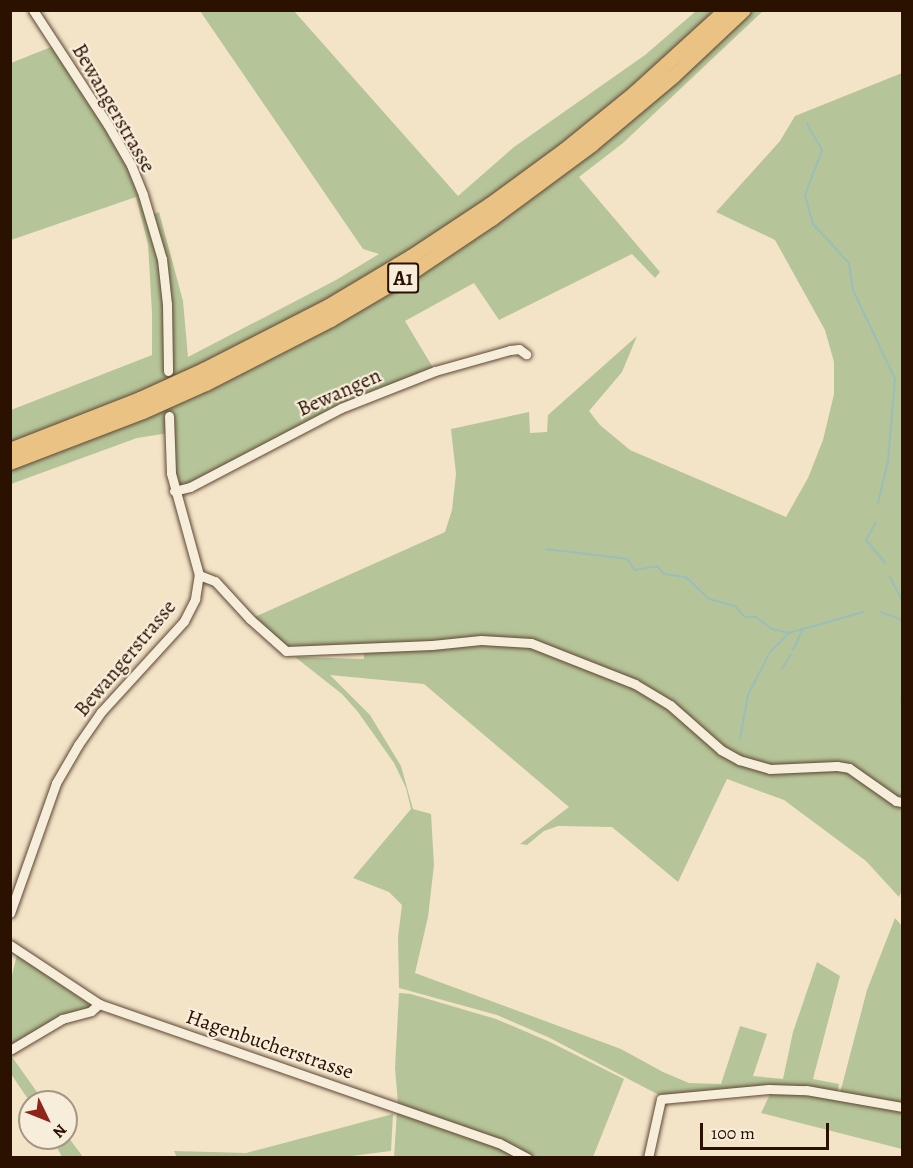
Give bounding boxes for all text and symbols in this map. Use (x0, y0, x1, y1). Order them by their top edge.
street label: Bewangerstrasse (67, 39, 161, 177)
road number: A1 (386, 261, 420, 295)
street label: Bewangen (293, 362, 385, 422)
street label: Bewangerstrasse (69, 594, 181, 722)
street label: Hagenbucherstrasse (183, 1004, 357, 1084)
north arrow (18, 1090, 78, 1150)
scale bar (703, 1111, 832, 1149)
text: N (48, 1119, 72, 1143)
text: 100 m (711, 1121, 755, 1145)

